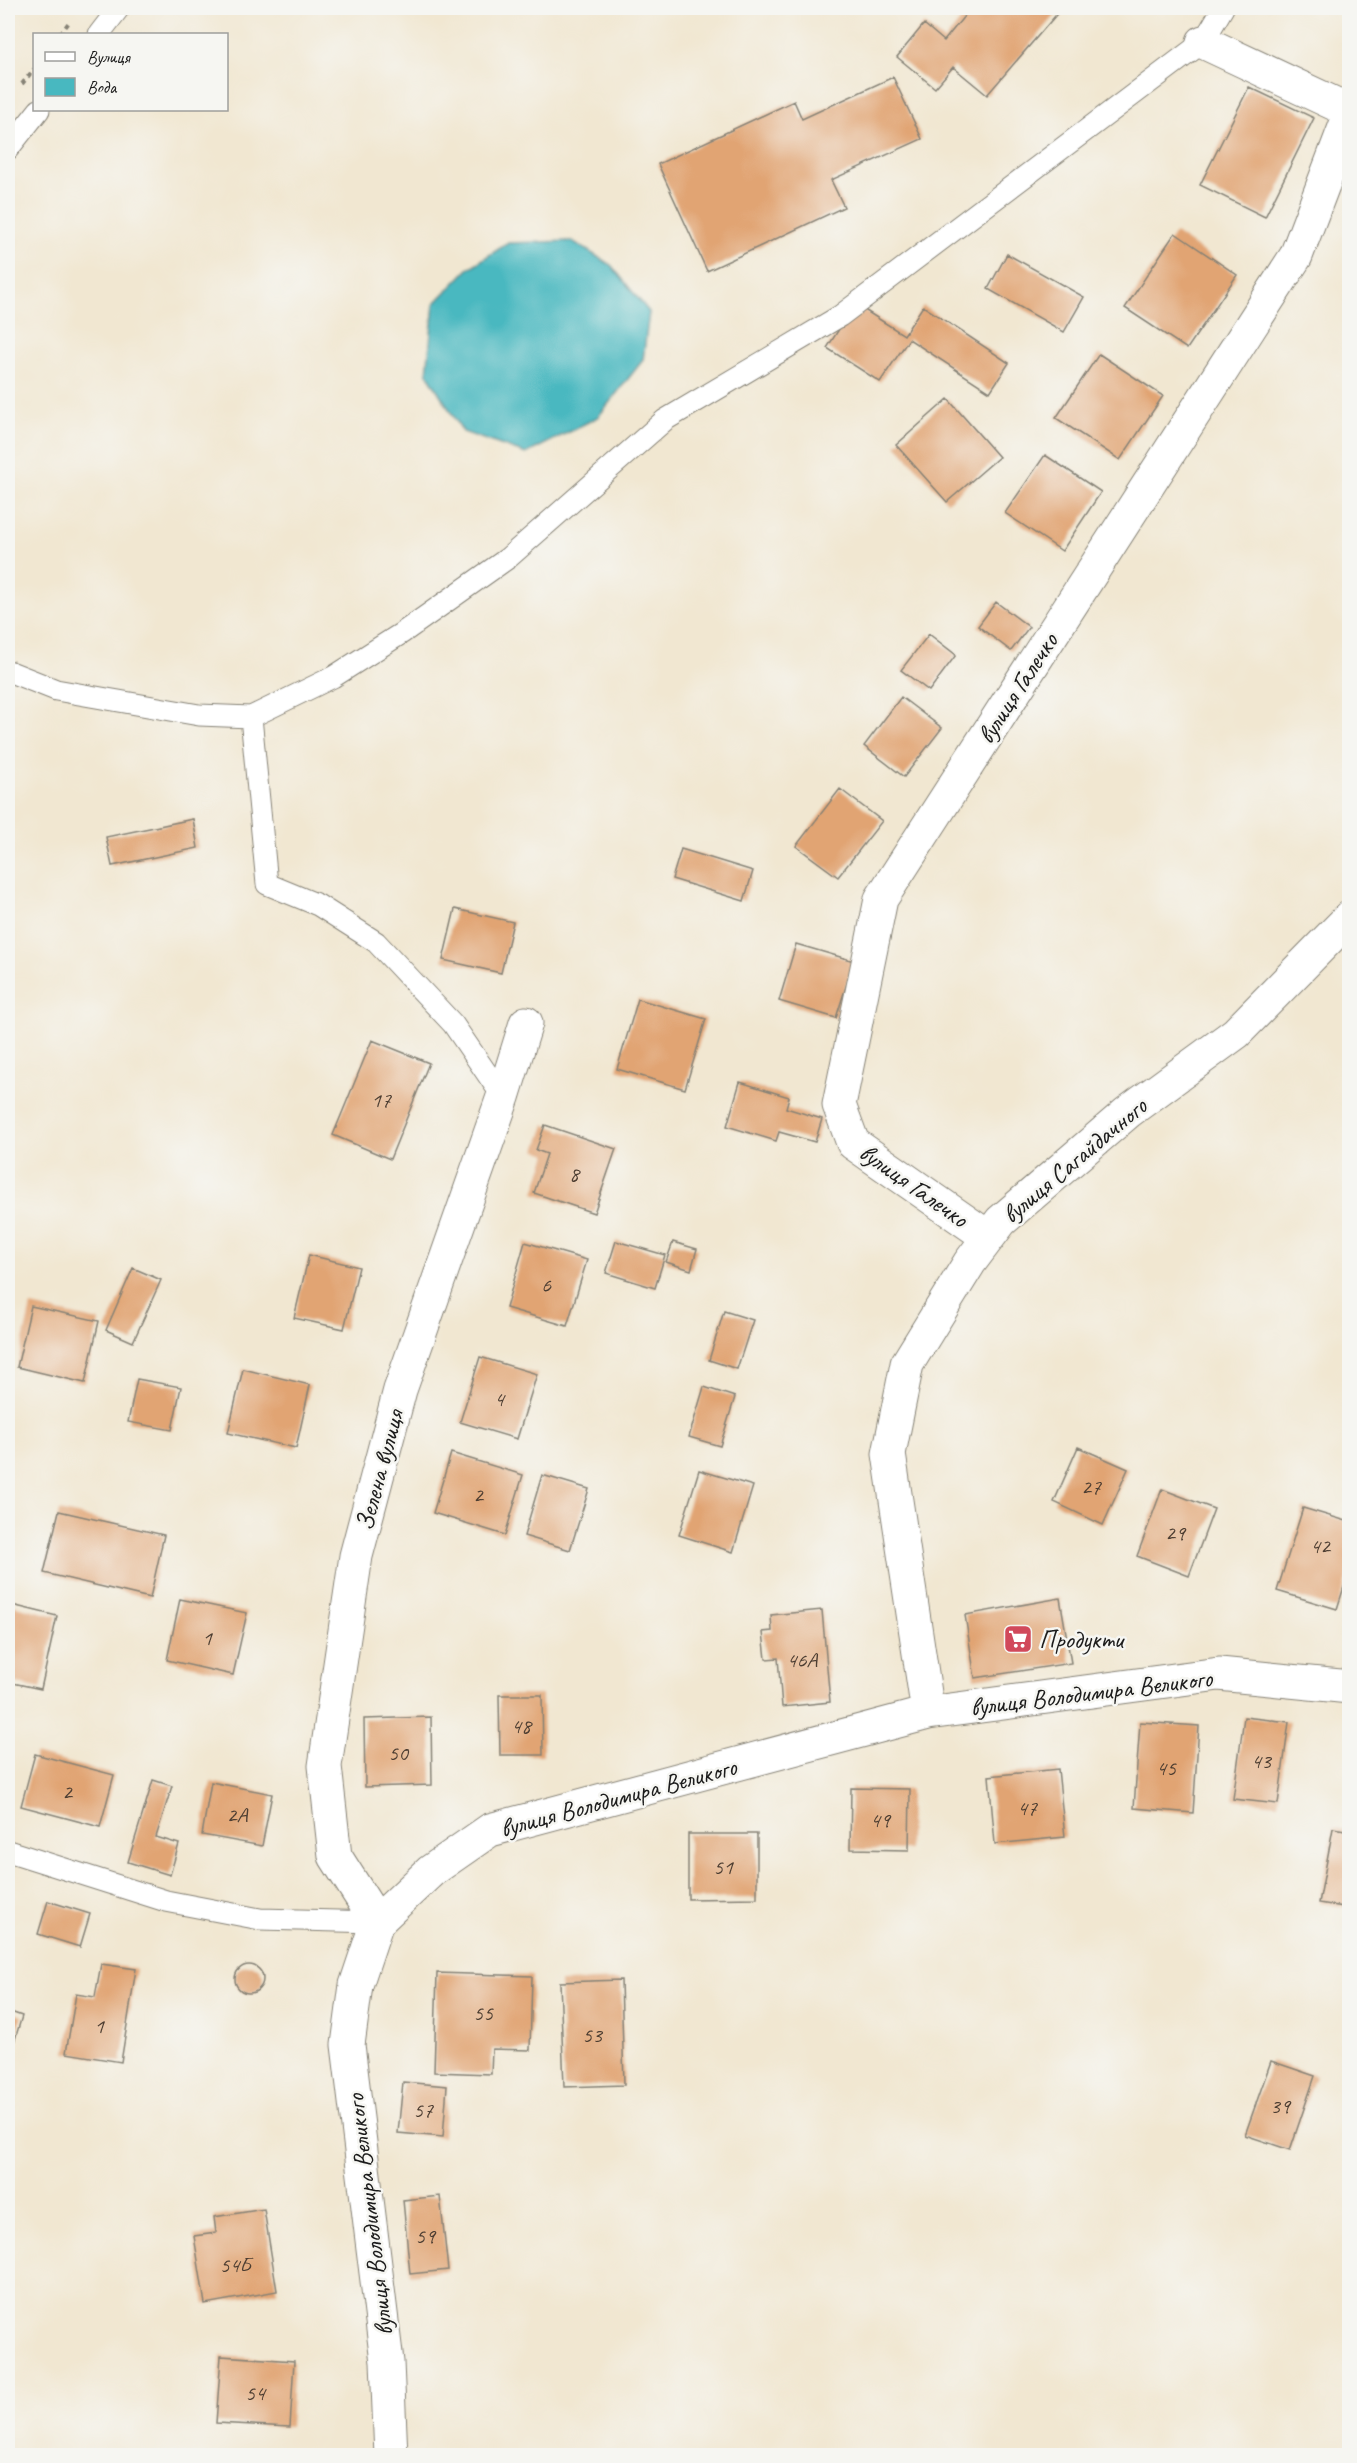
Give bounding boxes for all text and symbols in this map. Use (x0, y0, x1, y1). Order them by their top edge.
legend (33, 33, 228, 111)
text: Вулиця (87, 46, 131, 68)
text: Вода (87, 76, 118, 98)
street label: вулиця Галечко (969, 625, 1066, 750)
house number: 17 (371, 1086, 392, 1114)
street label: вулиця Сагайдачного (995, 1089, 1155, 1231)
street label: вулиця Галечко (853, 1136, 976, 1236)
house number: 8 (569, 1160, 581, 1188)
house number: 6 (541, 1271, 552, 1299)
house number: 4 (494, 1385, 506, 1413)
street label: Зелена вулиця (348, 1404, 412, 1534)
house number: 27 (1081, 1473, 1102, 1501)
house number: 2 (473, 1481, 485, 1509)
house number: 29 (1165, 1519, 1187, 1547)
house number: 42 (1310, 1532, 1332, 1560)
supermarket icon: Продукти (1002, 1623, 1034, 1655)
place label: Продукти (1039, 1623, 1126, 1656)
house number: 1 (202, 1624, 213, 1652)
house number: 46А (787, 1646, 818, 1674)
street label: вулиця Володимира Великого (968, 1661, 1216, 1724)
house number: 48 (511, 1712, 533, 1740)
house number: 50 (388, 1739, 410, 1767)
house number: 43 (1251, 1747, 1273, 1775)
street label: вулиця Володимира Великого (496, 1750, 742, 1845)
house number: 45 (1156, 1754, 1177, 1782)
house number: 2 (62, 1778, 74, 1806)
house number: 47 (1017, 1794, 1038, 1822)
house number: 2А (227, 1801, 248, 1829)
house number: 49 (870, 1806, 892, 1834)
house number: 51 (713, 1853, 734, 1881)
house number: 55 (473, 1999, 494, 2027)
house number: 1 (94, 2012, 105, 2040)
house number: 53 (582, 2021, 604, 2049)
street label: вулиця Володимира Великого (338, 2090, 401, 2338)
house number: 39 (1270, 2092, 1292, 2120)
house number: 57 (413, 2096, 434, 2124)
house number: 59 (415, 2222, 437, 2250)
house number: 54Б (220, 2251, 254, 2279)
house number: 54 (245, 2379, 267, 2407)

